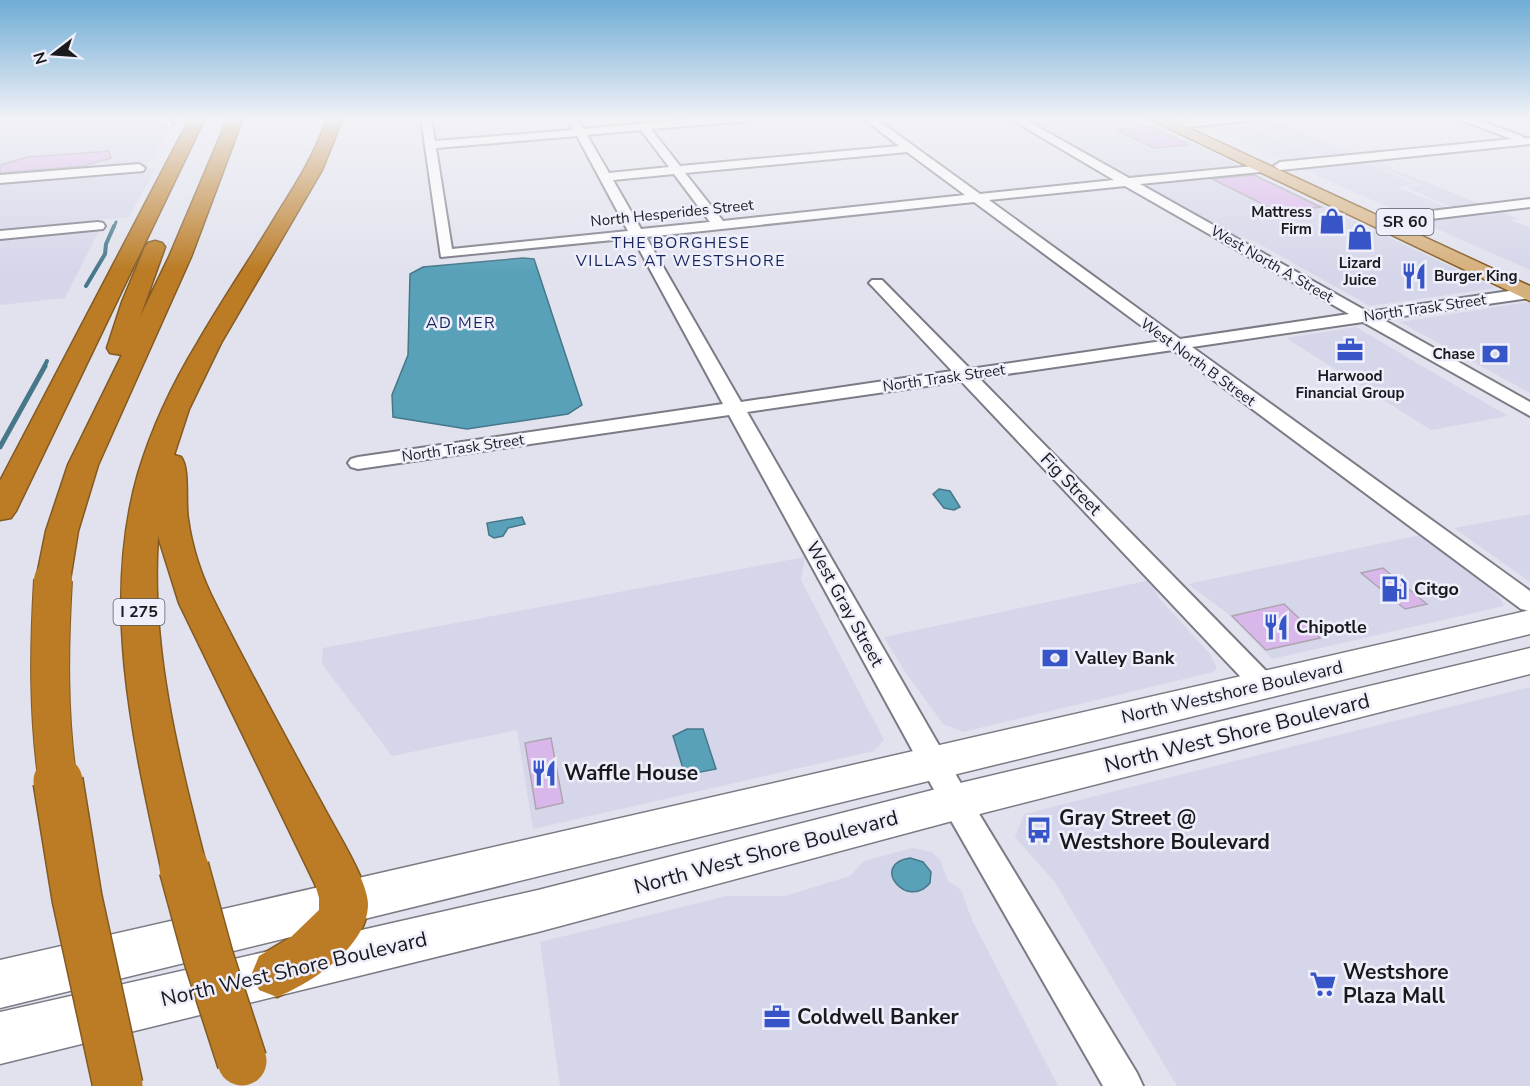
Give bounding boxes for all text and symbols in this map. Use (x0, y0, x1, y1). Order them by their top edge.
north arrow (24, 24, 84, 84)
text: N (28, 49, 53, 67)
street label: North Hesperides Street (590, 194, 755, 232)
place label: Mattress Firm (1251, 202, 1312, 239)
shop icon: Mattress Firm (1317, 206, 1347, 236)
road number: SR 60 (1376, 209, 1434, 235)
street label: West North A Street (1207, 221, 1338, 308)
shop icon: Lizard Juice (1345, 222, 1375, 252)
district label: THE BORGHESE VILLAS AT WESTSHORE (575, 232, 786, 272)
place label: Lizard Juice (1339, 253, 1381, 290)
restaurant icon: Burger King (1399, 261, 1429, 291)
place label: Burger King (1434, 266, 1518, 286)
street label: North Trask Street (1362, 289, 1488, 326)
district label: AD MER (426, 312, 496, 334)
street label: West North B Street (1136, 313, 1260, 411)
office icon: Harwood Financial Group (1335, 335, 1365, 365)
bank icon: Chase (1480, 339, 1510, 369)
place label: Chase (1432, 344, 1475, 364)
street label: North Trask Street (881, 359, 1007, 396)
place label: Harwood Financial Group (1295, 366, 1405, 403)
street label: North Trask Street (400, 429, 526, 466)
street label: Fig Street (1035, 447, 1107, 521)
street label: West Gray Street (801, 537, 890, 672)
fuel station icon: Citgo (1379, 574, 1409, 604)
place label: Citgo (1414, 577, 1459, 601)
road number: I 275 (114, 599, 164, 625)
restaurant icon: Chipotle (1261, 612, 1291, 642)
place label: Chipotle (1296, 615, 1367, 639)
bank icon: Valley Bank (1040, 643, 1070, 673)
place label: Valley Bank (1074, 646, 1175, 670)
street label: North Westshore Boulevard (1119, 655, 1345, 729)
street label: North West Shore Boulevard (1101, 686, 1373, 780)
restaurant icon: Waffle House (529, 758, 559, 788)
place label: Waffle House (564, 759, 698, 787)
street label: North West Shore Boulevard (631, 803, 901, 901)
place label: Gray Street @ Westshore Boulevard (1059, 804, 1270, 856)
bus stop icon: Gray Street @ Westshore Boulevard (1024, 815, 1054, 845)
street label: North West Shore Boulevard (158, 925, 430, 1013)
place label: Westshore Plaza Mall (1343, 958, 1449, 1010)
supermarket icon: Westshore Plaza Mall (1308, 969, 1338, 999)
office icon: Coldwell Banker (762, 1002, 792, 1032)
place label: Coldwell Banker (797, 1003, 960, 1031)

